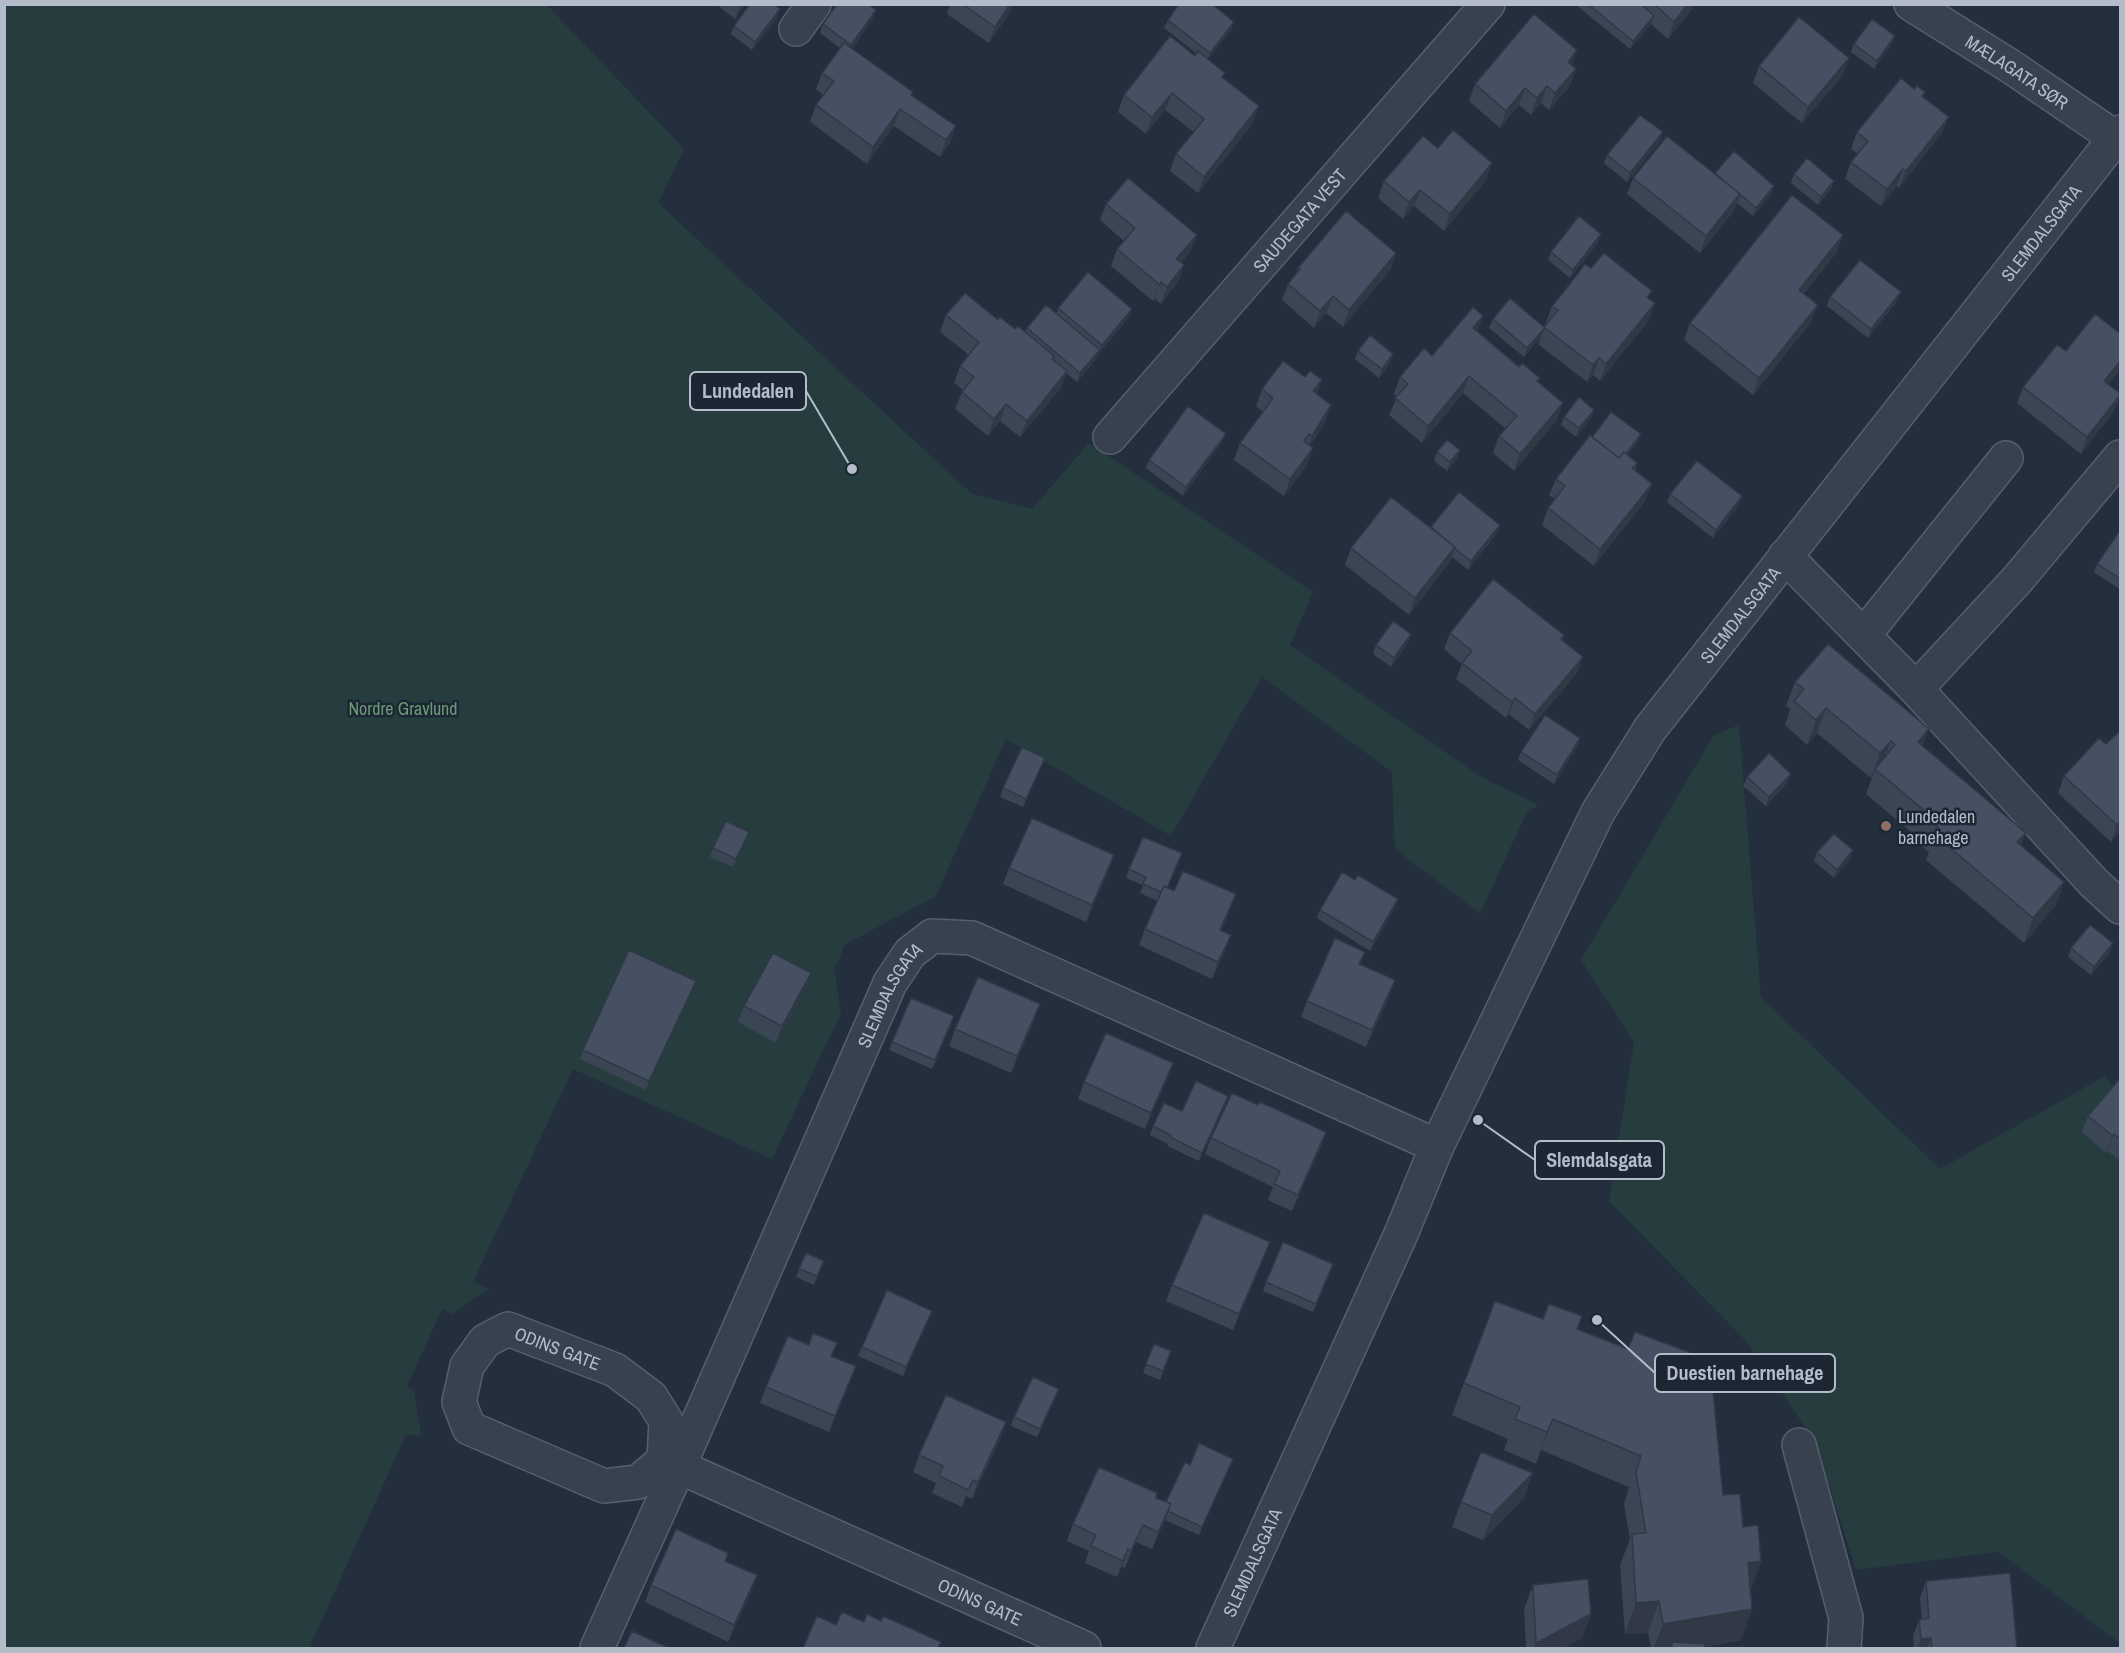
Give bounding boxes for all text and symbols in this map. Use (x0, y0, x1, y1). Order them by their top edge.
street label: MÆLAGATA SØR (1961, 29, 2074, 115)
street label: SAUDEGATA VEST (1247, 163, 1352, 278)
street label: SLEMDALSGATA (1995, 179, 2087, 286)
callout: Lundedalen (690, 372, 806, 410)
text: Lundedalen (702, 377, 794, 404)
street label: SLEMDALSGATA (1694, 561, 1786, 668)
park label: Nordre Gravlund (348, 696, 458, 721)
place label: Lundedalen barnehage (1898, 804, 1975, 850)
marker: Lundedalen barnehage (1879, 819, 1893, 833)
street label: SLEMDALSGATA (851, 936, 927, 1051)
callout: Slemdalsgata (1535, 1141, 1664, 1179)
text: Slemdalsgata (1546, 1146, 1652, 1173)
street label: ODINS GATE (511, 1320, 604, 1376)
callout: Duestien barnehage (1655, 1354, 1835, 1392)
text: Duestien barnehage (1667, 1359, 1823, 1386)
street label: SLEMDALSGATA (1216, 1504, 1287, 1621)
street label: ODINS GATE (934, 1572, 1026, 1631)

